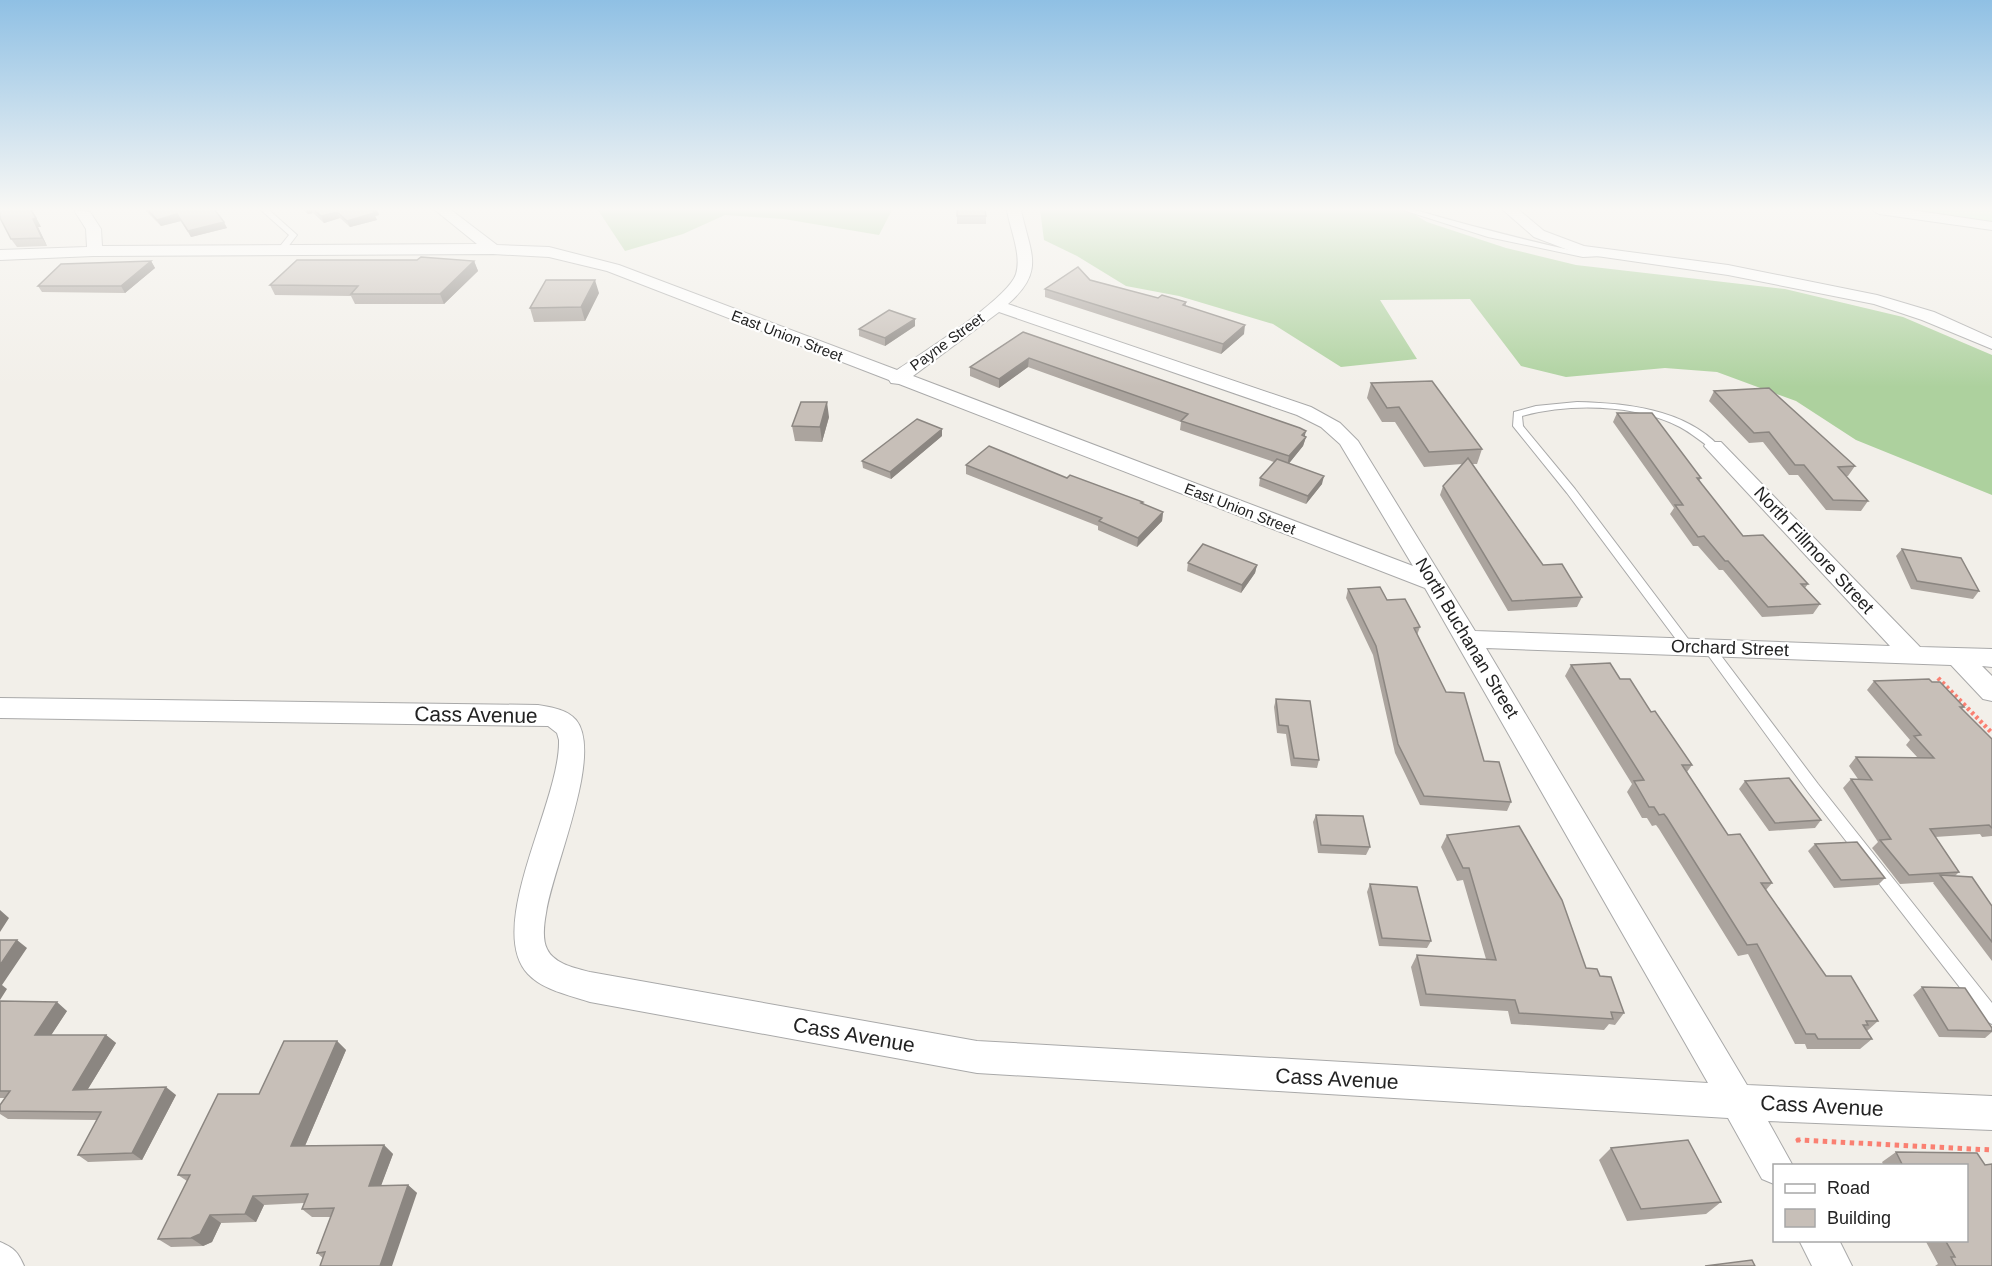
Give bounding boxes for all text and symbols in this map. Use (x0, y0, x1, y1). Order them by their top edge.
street label: East Union Street (729, 307, 846, 365)
street label: Payne Street (907, 309, 987, 374)
street label: East Union Street (1182, 480, 1299, 538)
street label: North Fillmore Street (1750, 482, 1878, 618)
street label: North Buchanan Street (1411, 554, 1523, 722)
street label: Orchard Street (1671, 636, 1789, 660)
street label: Cass Avenue (414, 702, 538, 727)
street label: Cass Avenue (791, 1012, 917, 1057)
street label: Cass Avenue (1275, 1064, 1399, 1093)
street label: Cass Avenue (1760, 1091, 1884, 1120)
legend (1773, 1164, 1968, 1242)
text: Road (1827, 1178, 1870, 1198)
text: Building (1827, 1208, 1891, 1228)

